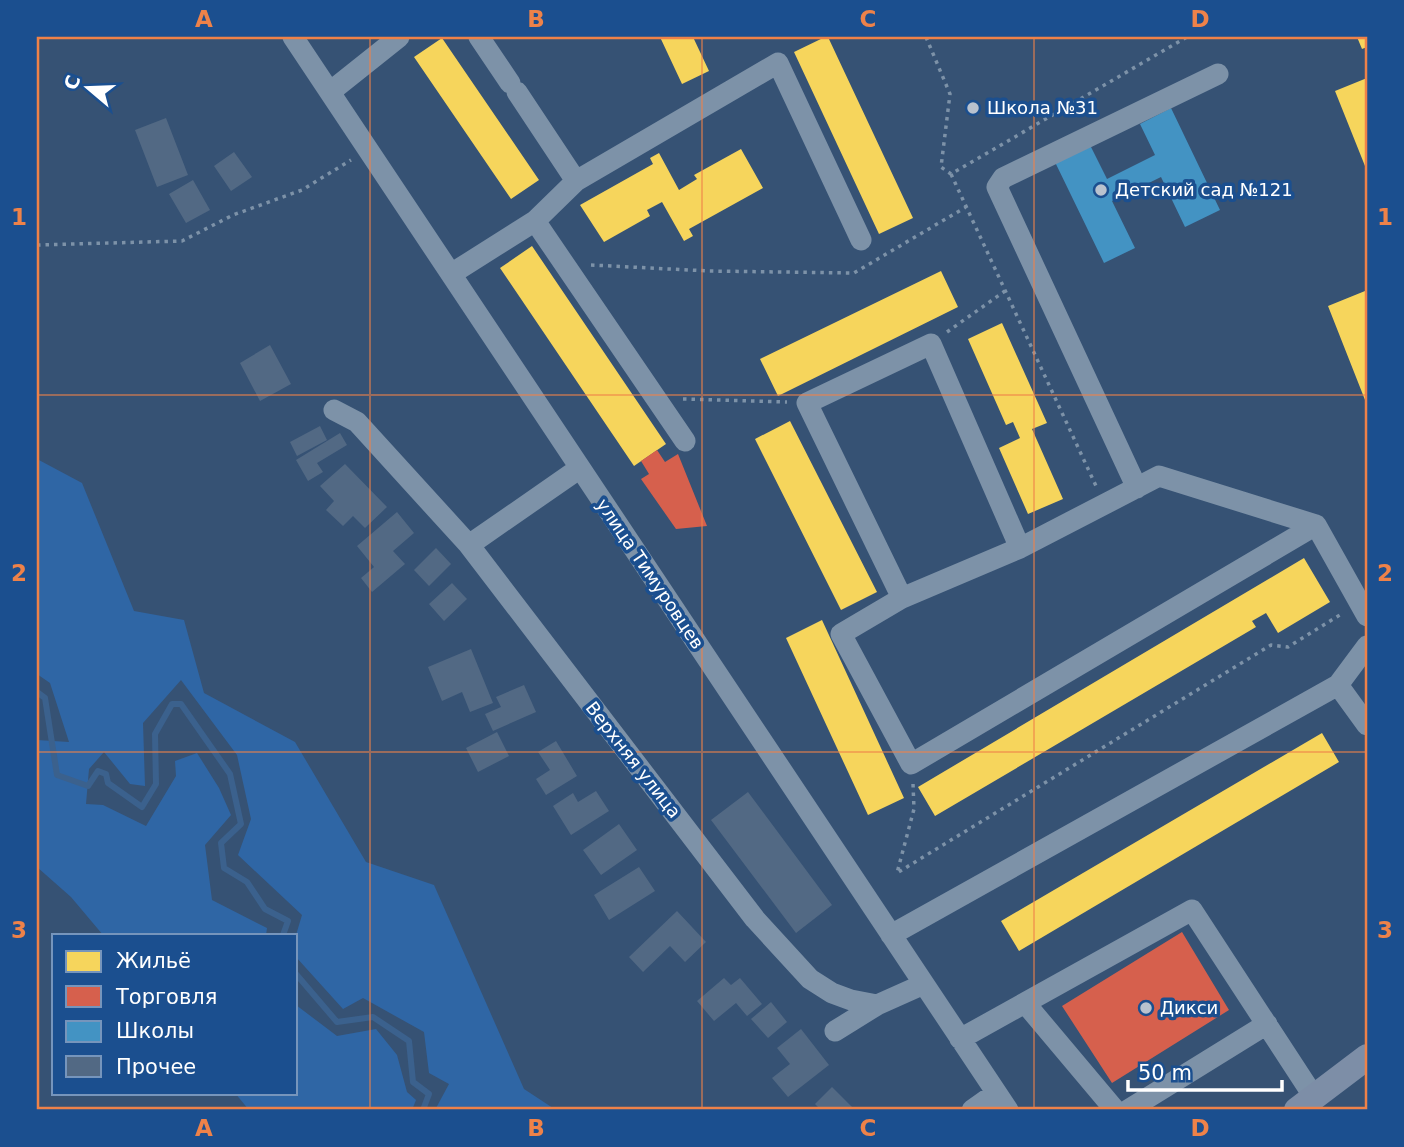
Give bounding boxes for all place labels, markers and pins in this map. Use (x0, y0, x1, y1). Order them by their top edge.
place label: Школа №31 (987, 97, 1098, 118)
marker: Школа №31 (965, 100, 981, 116)
place label: Детский сад №121 (1115, 179, 1293, 200)
marker: Детский сад №121 (1093, 182, 1109, 198)
place label: Дикси (1160, 997, 1218, 1018)
marker: Дикси (1138, 1000, 1154, 1016)

